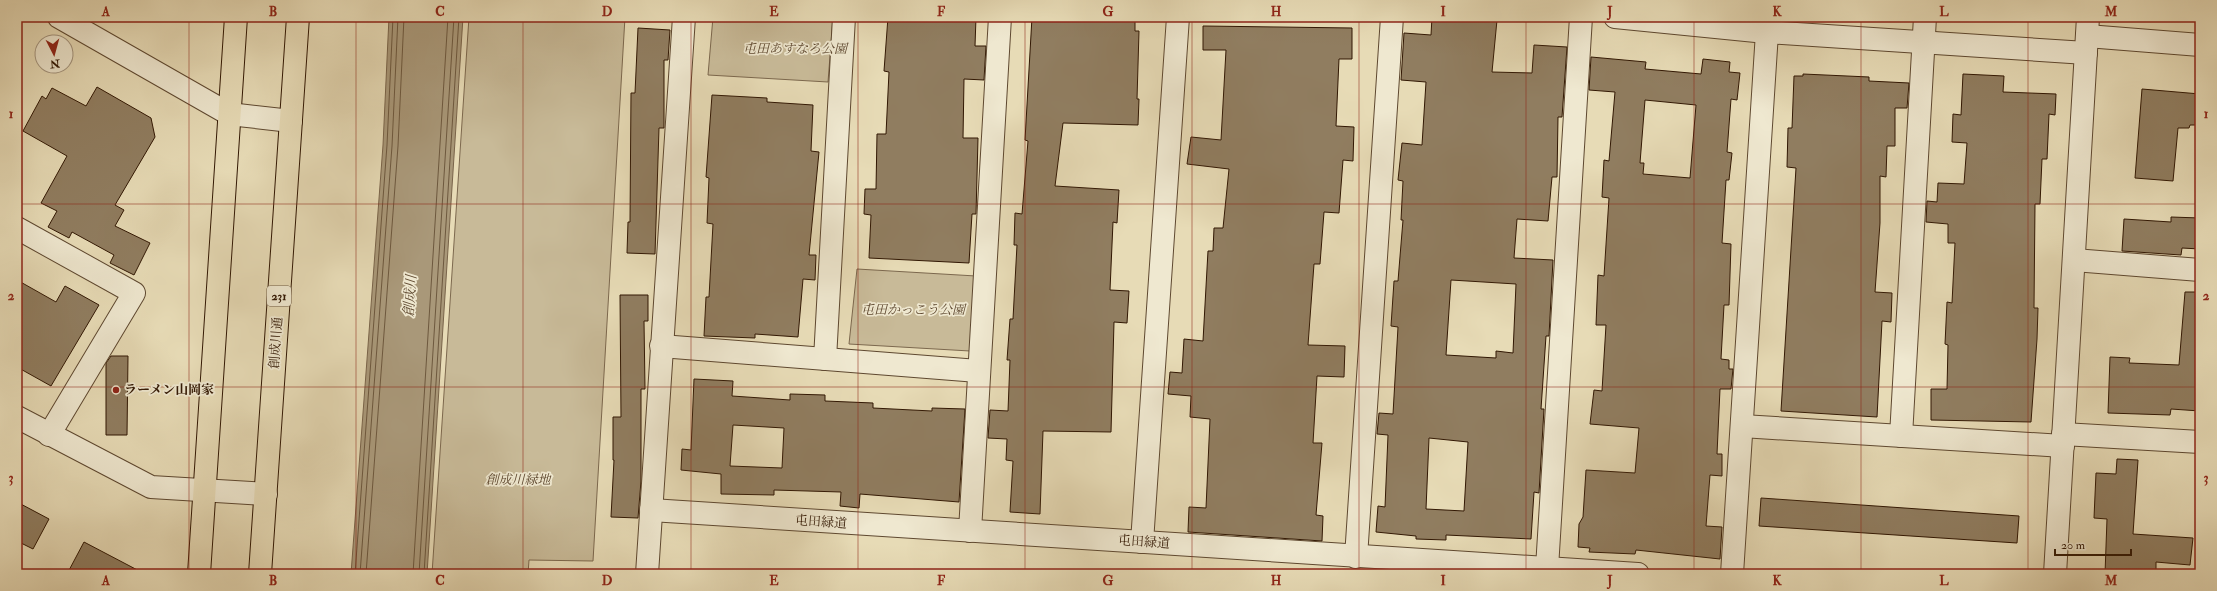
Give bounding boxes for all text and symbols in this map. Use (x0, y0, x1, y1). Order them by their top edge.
text: A (101, 4, 111, 20)
text: B (269, 4, 277, 20)
text: C (435, 4, 445, 20)
text: D (602, 4, 613, 20)
text: E (769, 4, 779, 20)
text: F (937, 4, 946, 20)
text: G (1103, 4, 1114, 20)
text: H (1271, 4, 1282, 20)
text: I (1440, 4, 1446, 20)
text: J (1606, 4, 1613, 21)
text: K (1772, 4, 1782, 20)
text: L (1939, 4, 1949, 20)
text: M (2104, 4, 2118, 20)
north arrow (34, 34, 74, 74)
park label: 屯田あすなろ公園 (743, 41, 849, 57)
text: N (48, 56, 62, 71)
text: 1 (9, 106, 14, 122)
text: 1 (2204, 106, 2209, 122)
water label: 創成川 (400, 272, 420, 318)
road number: 231 (267, 286, 291, 306)
text: 2 (8, 288, 15, 304)
text: 2 (2203, 288, 2210, 304)
park label: 屯田かっこう公園 (861, 302, 967, 318)
street label: 創成川通 (266, 316, 286, 370)
place label: ラーメン山岡家 (124, 382, 214, 398)
marker: ラーメン山岡家 (111, 385, 121, 395)
text: 3 (9, 470, 14, 486)
text: 3 (2204, 470, 2209, 486)
park label: 創成川緑地 (485, 472, 552, 488)
street label: 屯田緑道 (794, 512, 848, 532)
scale bar (2055, 531, 2131, 557)
street label: 屯田緑道 (1117, 532, 1171, 552)
text: 20 m (2061, 538, 2086, 553)
text: A (101, 573, 111, 589)
text: B (269, 573, 277, 589)
text: C (435, 573, 445, 589)
text: D (602, 573, 613, 589)
text: E (769, 573, 779, 589)
text: F (937, 573, 946, 589)
text: G (1103, 573, 1114, 589)
text: H (1271, 573, 1282, 589)
text: I (1440, 573, 1446, 589)
text: J (1606, 573, 1613, 590)
text: K (1772, 573, 1782, 589)
text: L (1939, 573, 1949, 589)
text: M (2104, 573, 2118, 589)

